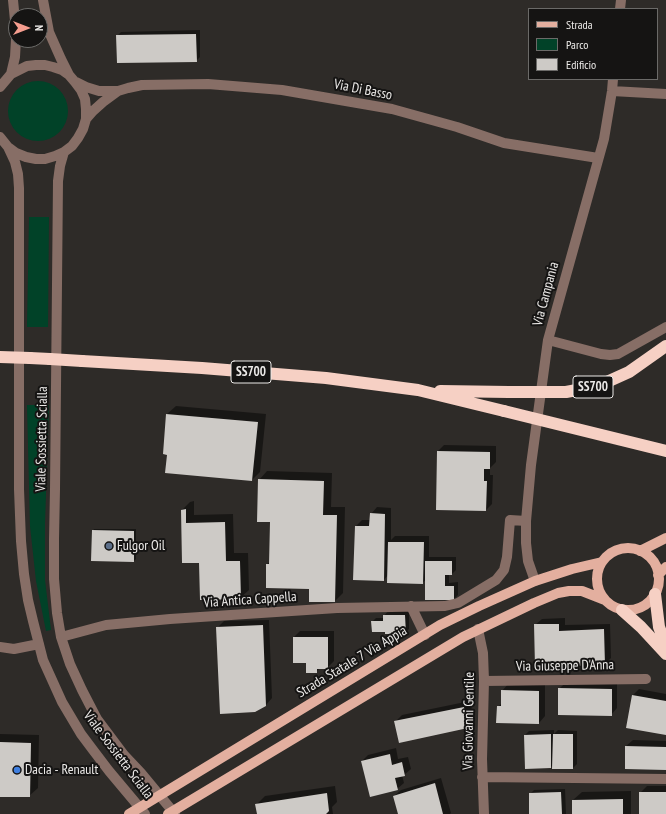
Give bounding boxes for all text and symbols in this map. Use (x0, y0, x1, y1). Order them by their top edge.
north arrow (8, 8, 48, 48)
legend (528, 8, 658, 80)
text: Strada (566, 17, 593, 32)
text: N (32, 25, 46, 31)
text: Parco (566, 37, 588, 52)
text: Edificio (566, 57, 596, 72)
street label: Via Di Basso (332, 76, 394, 104)
street label: Via Campania (529, 260, 563, 328)
road number: SS700 (231, 361, 271, 383)
road number: SS700 (573, 376, 613, 398)
street label: Viale Sossietta Scialla (33, 386, 51, 492)
place label: Fulgor Oil (117, 538, 165, 554)
marker: Fulgor Oil (104, 541, 114, 551)
street label: Via Antica Cappella (203, 588, 297, 612)
street label: Strada Statale 7 Via Appia (294, 622, 410, 702)
street label: Via Giuseppe D'Anna (516, 657, 614, 675)
street label: Via Giovanni Gentile (460, 672, 478, 770)
street label: Viale Sossietta Scialla (80, 708, 156, 802)
place label: Dacia - Renault (25, 762, 98, 778)
marker: Dacia - Renault (12, 765, 22, 775)

